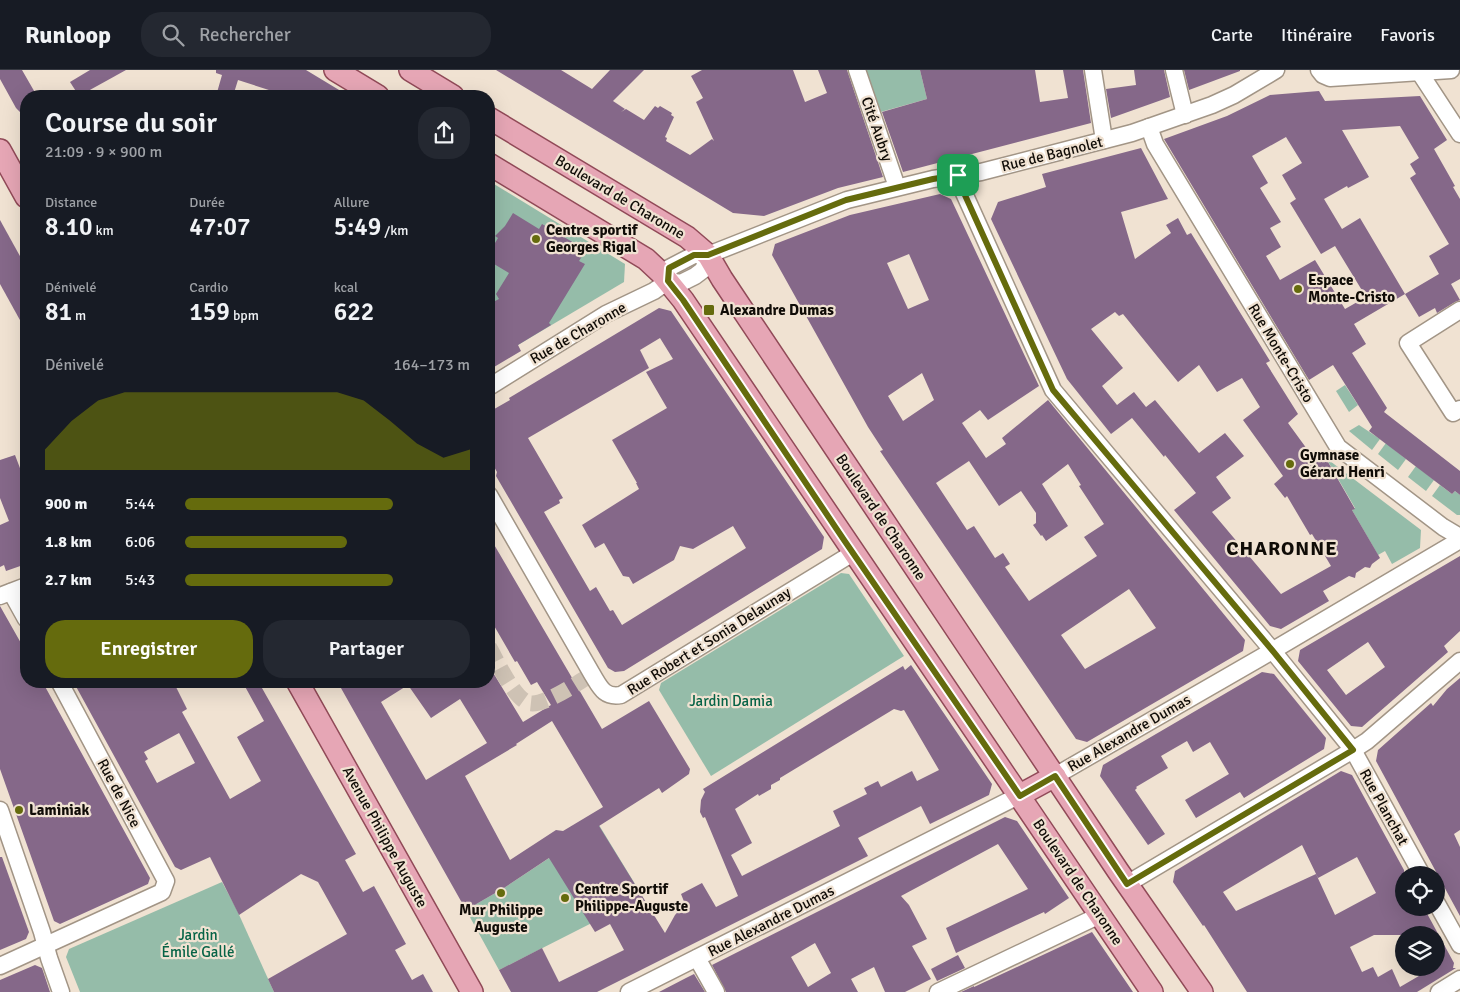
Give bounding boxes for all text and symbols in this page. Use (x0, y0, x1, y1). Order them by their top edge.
search box (141, 12, 491, 57)
text: Runloop (25, 20, 111, 50)
icon: search (159, 21, 187, 49)
text: Rechercher (199, 23, 291, 47)
text: Carte (1211, 24, 1253, 46)
text: Itinéraire (1281, 24, 1352, 46)
text: Favoris (1380, 24, 1435, 46)
street label: Cité Aubry (858, 94, 896, 164)
text: Course du soir (45, 106, 217, 140)
button: share (418, 107, 470, 159)
street label: Rue de Bagnolet (999, 133, 1105, 175)
text: 21:09 · 9 × 900 m (45, 142, 162, 162)
street label: Boulevard de Charonne (552, 151, 688, 243)
pin (937, 154, 979, 196)
icon: arrive (944, 161, 972, 189)
text: Distance (45, 194, 97, 211)
text: Durée (189, 194, 225, 211)
text: Allure (334, 194, 370, 211)
text: 8.10 (45, 211, 92, 242)
text: 47:07 (189, 211, 250, 242)
text: 5:49 (334, 211, 381, 242)
place label: Centre sportif Georges Rigal (546, 221, 639, 256)
text: km (92, 222, 114, 239)
text: /km (381, 222, 408, 239)
marker: Centre sportif Georges Rigal (530, 233, 542, 245)
place label: Espace Monte-Cristo (1308, 271, 1395, 306)
text: Dénivelé (45, 279, 97, 296)
text: Cardio (189, 279, 228, 296)
text: kcal (334, 279, 358, 296)
marker: Espace Monte-Cristo (1292, 283, 1304, 295)
text: 81 (45, 296, 72, 327)
text: 159 (189, 296, 230, 327)
text: 622 (334, 296, 374, 327)
street label: Rue de Charonne (527, 298, 629, 368)
street label: Rue Monte-Cristo (1244, 300, 1318, 406)
place label: Alexandre Dumas (720, 301, 834, 319)
marker: Alexandre Dumas (702, 303, 716, 317)
text: m (72, 307, 86, 324)
text: bpm (230, 307, 259, 324)
text: Dénivelé (45, 355, 104, 375)
text: 164–173 m (393, 355, 470, 375)
place label: Gymnase Gérard Henri (1300, 446, 1385, 481)
street label: Boulevard de Charonne (832, 451, 930, 583)
marker: Gymnase Gérard Henri (1284, 458, 1296, 470)
text: 900 m (45, 494, 87, 514)
text: 5:44 (125, 494, 155, 514)
text: 1.8 km (45, 532, 92, 552)
text: 6:06 (125, 532, 155, 552)
district label: CHARONNE (1226, 536, 1338, 561)
text: 2.7 km (45, 570, 92, 590)
text: 5:43 (125, 570, 155, 590)
street label: Rue Robert et Sonia Delaunay (624, 583, 794, 699)
button: Enregistrer (45, 620, 253, 678)
button: Partager (263, 620, 470, 678)
street label: Rue Alexandre Dumas (1064, 690, 1194, 776)
park label: Jardin Damia (689, 692, 773, 710)
street label: Rue de Nice (93, 756, 145, 830)
street label: Avenue Philippe Auguste (339, 763, 431, 911)
street label: Rue Planchat (1356, 766, 1412, 848)
place label: Laminiak (29, 801, 89, 819)
marker: Laminiak (13, 804, 25, 816)
street label: Boulevard de Charonne (1029, 816, 1127, 948)
map controls (1395, 866, 1445, 976)
button: locate (1395, 866, 1445, 916)
place label: Centre Sportif Philippe-Auguste (575, 880, 688, 915)
street label: Rue Alexandre Dumas (705, 881, 837, 961)
marker: Mur Philippe Auguste (495, 887, 507, 899)
marker: Centre Sportif Philippe-Auguste (559, 892, 571, 904)
place label: Mur Philippe Auguste (459, 901, 543, 936)
park label: Jardin Émile Gallé (162, 926, 234, 961)
button: layers (1395, 926, 1445, 976)

